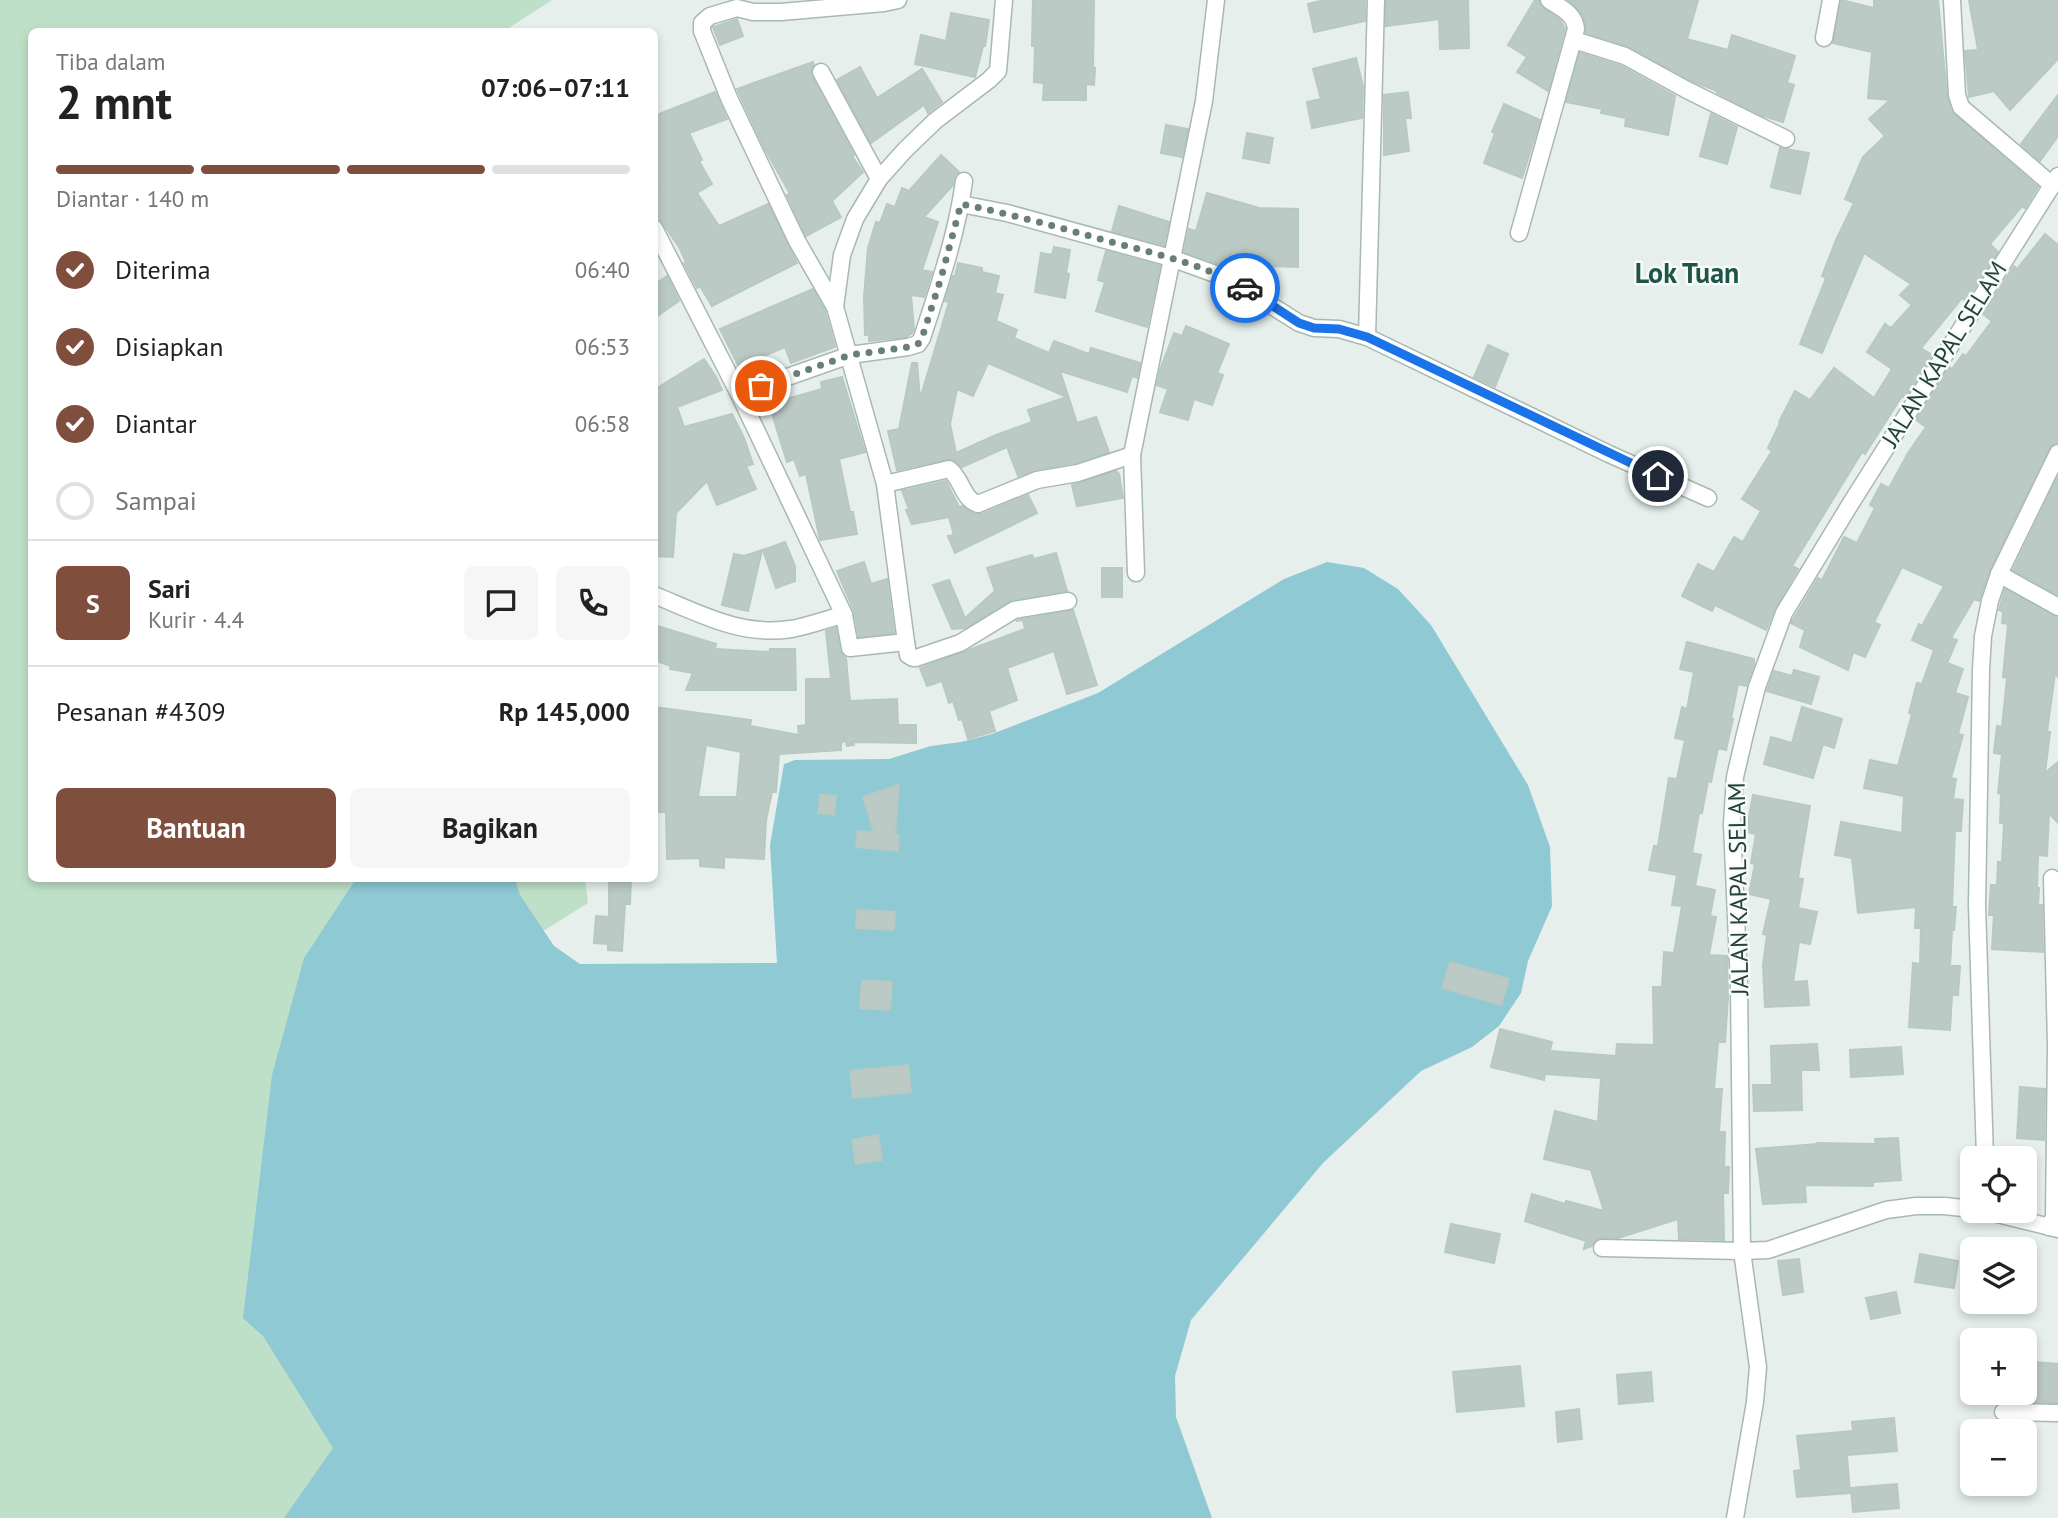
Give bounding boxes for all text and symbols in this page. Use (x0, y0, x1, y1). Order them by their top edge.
text: Tiba dalam (56, 47, 165, 76)
text: 07:06–07:11 (481, 71, 630, 104)
text: 2 mnt (56, 72, 172, 132)
text: Diantar · 140 m (56, 184, 209, 213)
icon: check (56, 251, 94, 289)
text: Diterima (115, 253, 211, 286)
courier (1210, 253, 1280, 323)
district label: Lok Tuan (1635, 254, 1739, 291)
text: 06:40 (575, 255, 630, 284)
street label: JALAN KAPAL SELAM (1874, 255, 2014, 453)
icon: car (1226, 269, 1264, 307)
icon: check (56, 328, 94, 366)
text: Disiapkan (115, 330, 223, 363)
text: 06:53 (575, 332, 630, 361)
pin (731, 356, 791, 416)
icon: bag (742, 367, 780, 405)
icon: check (56, 405, 94, 443)
text: Diantar (115, 407, 197, 440)
text: 06:58 (575, 409, 630, 438)
pin (1628, 446, 1688, 506)
icon: home (1639, 457, 1677, 495)
text: Sampai (115, 484, 197, 517)
button: chat (464, 566, 538, 640)
button: phone (556, 566, 630, 640)
text: Sari (148, 572, 191, 605)
text: S (86, 587, 100, 620)
text: Kurir · 4.4 (148, 605, 244, 634)
text: Pesanan #4309 (56, 695, 226, 728)
text: Rp 145,000 (499, 695, 630, 728)
street label: JALAN KAPAL SELAM (1721, 782, 1755, 997)
button: Bantuan (56, 788, 336, 868)
button: Bagikan (350, 788, 630, 868)
map controls (1960, 1146, 2037, 1496)
button: locate (1960, 1146, 2037, 1223)
button: layers (1960, 1237, 2037, 1314)
button: + (1960, 1328, 2037, 1405)
button: − (1960, 1419, 2037, 1496)

